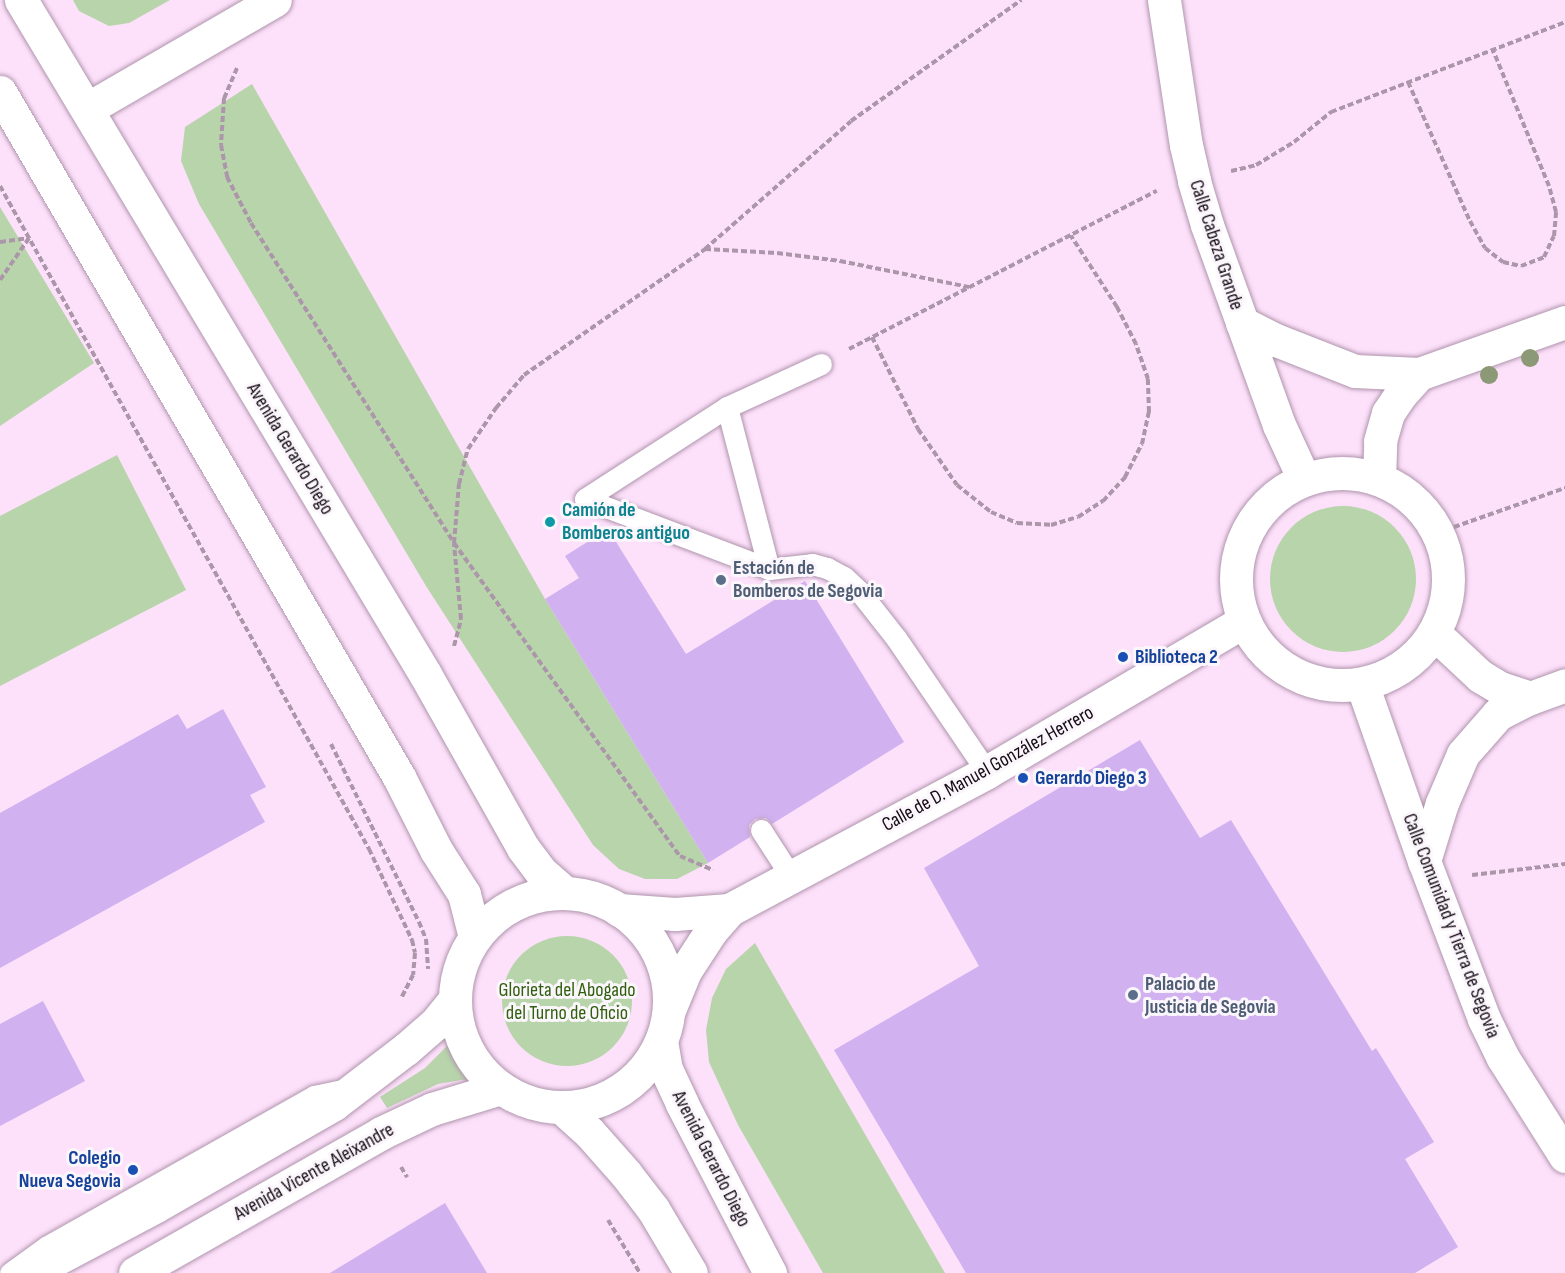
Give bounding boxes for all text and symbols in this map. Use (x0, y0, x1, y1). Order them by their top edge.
street label: Calle Cabeza Grande (1184, 177, 1248, 313)
street label: Avenida Gerardo Diego (241, 379, 339, 519)
place label: Camión de Bomberos antiguo (562, 498, 690, 545)
marker: Camión de Bomberos antiguo (543, 515, 557, 529)
place label: Estación de Bomberos de Segovia (733, 556, 883, 603)
marker: Estación de Bomberos de Segovia (714, 573, 728, 587)
place label: Biblioteca 2 (1135, 645, 1218, 669)
marker: Biblioteca 2 (1116, 650, 1130, 664)
street label: Calle de D. Manuel González Herrero (878, 701, 1098, 837)
place label: Gerardo Diego 3 (1035, 766, 1147, 790)
marker: Gerardo Diego 3 (1016, 771, 1030, 785)
street label: Calle Comunidad y Tierra de Segovia (1397, 810, 1505, 1042)
place label: Palacio de Justicia de Segovia (1145, 972, 1276, 1019)
park label: Glorieta del Abogado del Turno de Oficio (498, 978, 636, 1025)
marker: Palacio de Justicia de Segovia (1126, 988, 1140, 1002)
street label: Avenida Gerardo Diego (666, 1087, 756, 1231)
street label: Avenida Vicente Aleixandre (230, 1118, 398, 1226)
place label: Colegio Nueva Segovia (19, 1146, 121, 1193)
marker: Colegio Nueva Segovia (126, 1163, 140, 1177)

